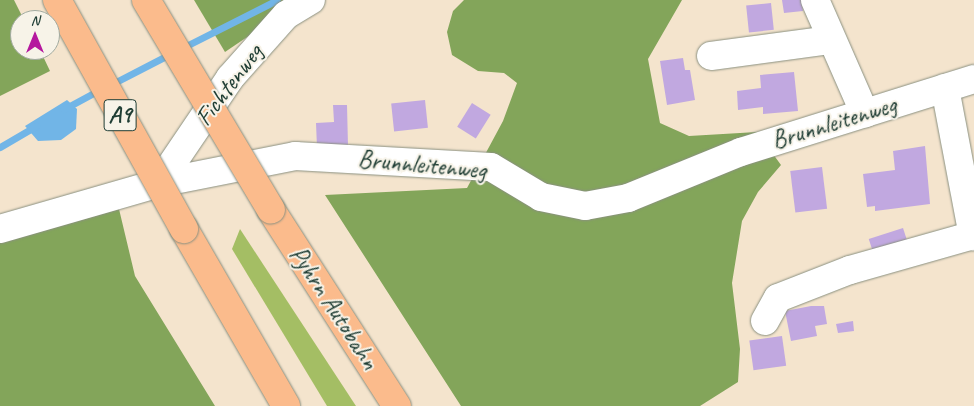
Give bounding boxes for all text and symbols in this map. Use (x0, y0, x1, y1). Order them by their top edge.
north arrow (10, 10, 60, 60)
text: N (31, 12, 39, 29)
street label: Fichtenweg (189, 38, 269, 132)
street label: Brunnleitenweg (768, 90, 900, 156)
road number: A9 (102, 94, 138, 136)
street label: Brunnleitenweg (357, 144, 487, 186)
street label: Pyhrn Autobahn (283, 241, 385, 375)

